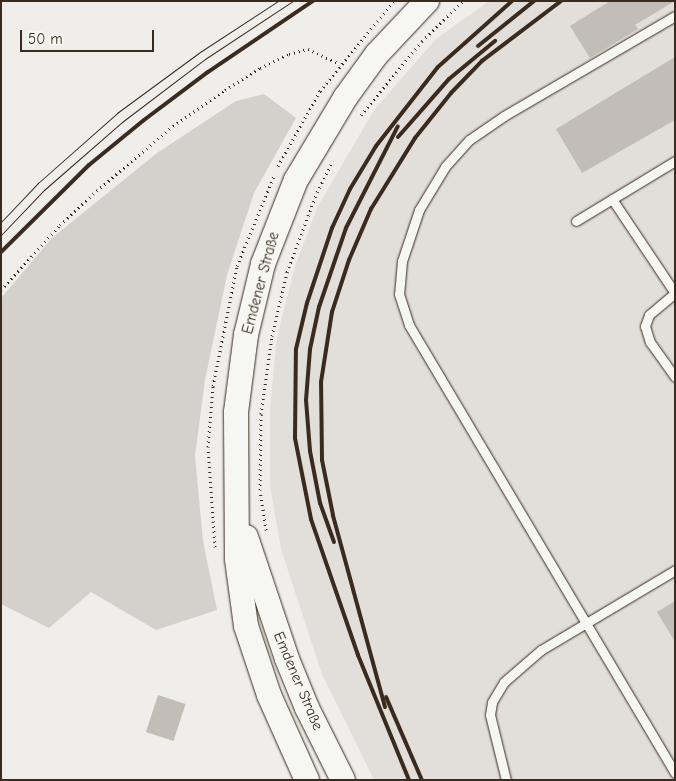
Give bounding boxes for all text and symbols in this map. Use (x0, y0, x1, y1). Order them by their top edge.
scale bar (22, 20, 156, 52)
text: 50 m (28, 30, 63, 48)
street label: Emdener Straße (239, 230, 283, 336)
street label: Emdener Straße (269, 629, 327, 733)

